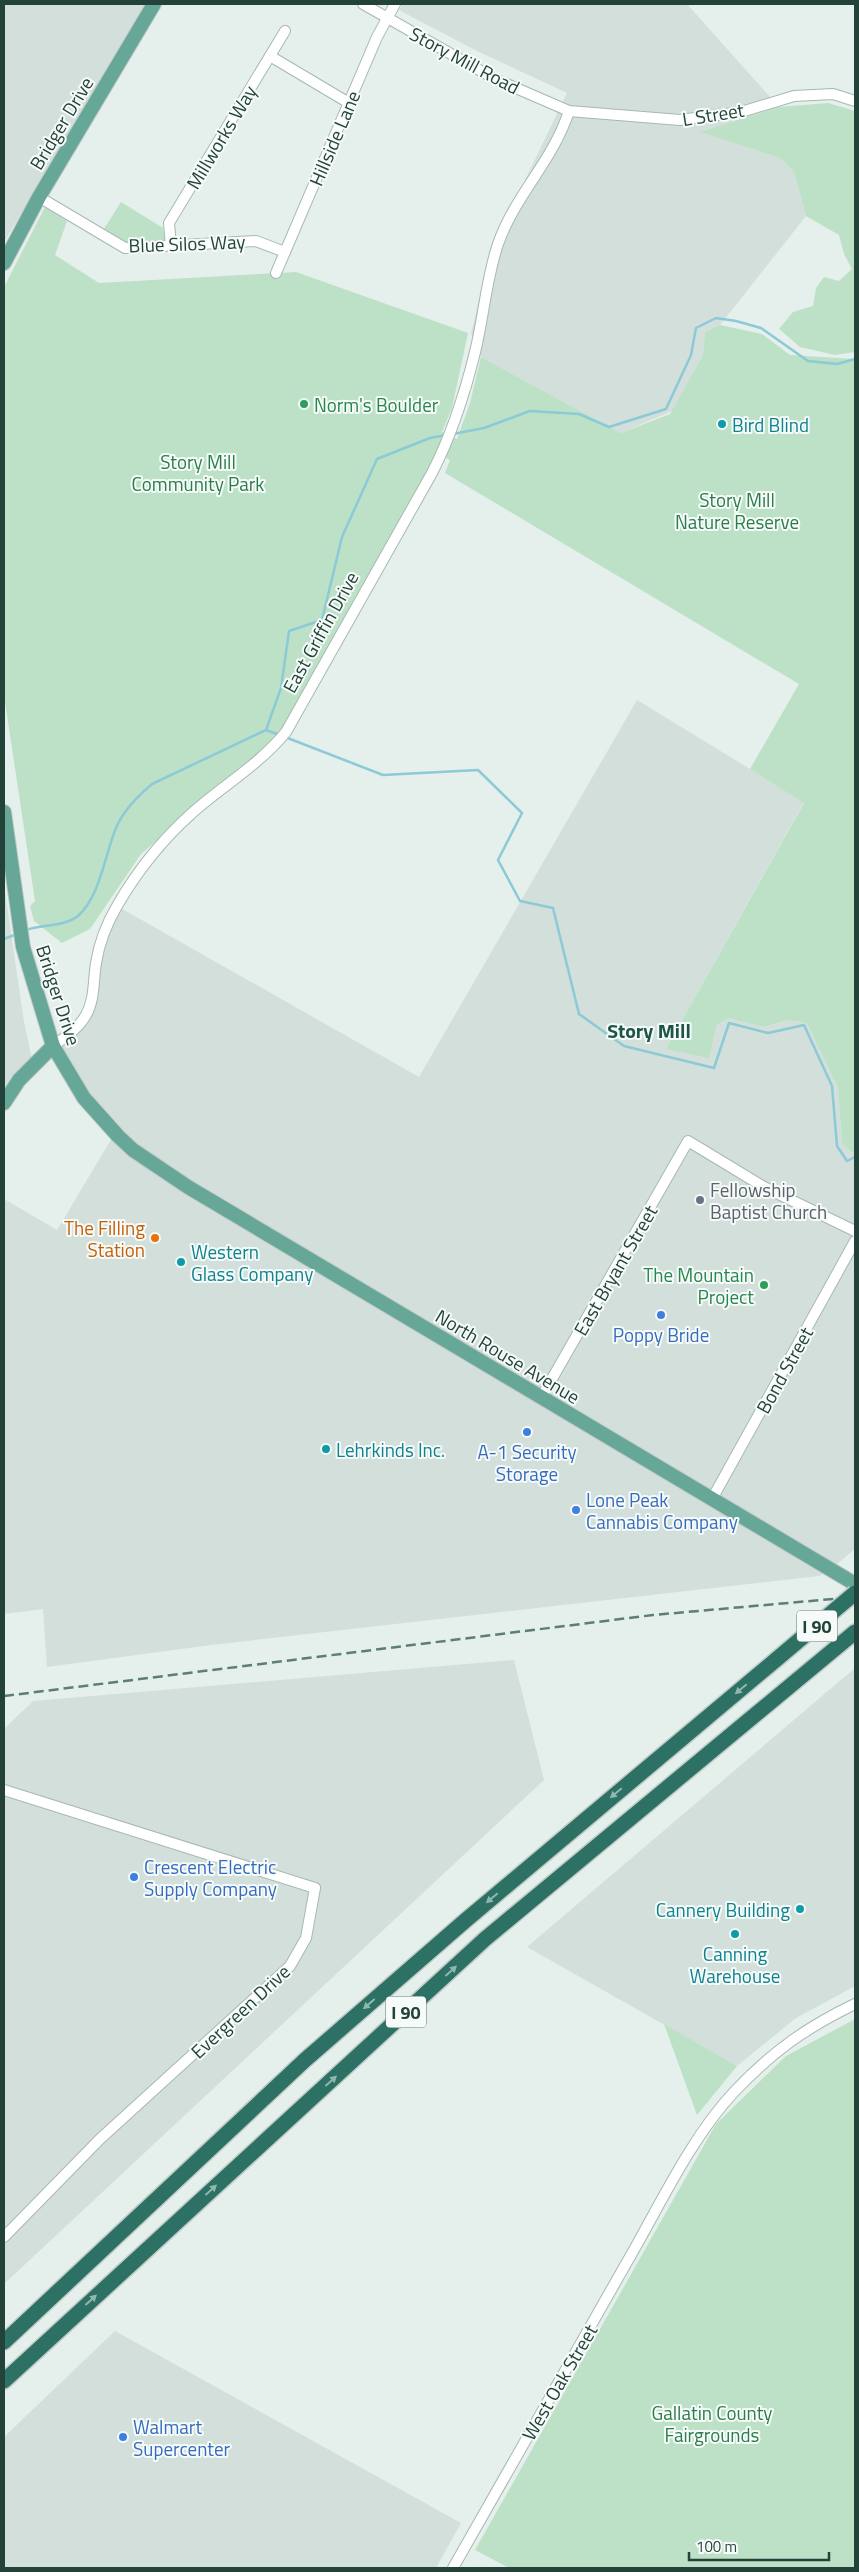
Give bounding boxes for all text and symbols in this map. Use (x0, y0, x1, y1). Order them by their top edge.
street label: Story Mill Road (405, 19, 525, 101)
street label: Bridger Drive (22, 71, 100, 175)
street label: Millworks Way (178, 79, 264, 195)
street label: Hillside Lane (301, 86, 367, 190)
street label: L Street (680, 95, 746, 133)
street label: Blue Silos Way (128, 226, 246, 260)
place label: Norm's Boulder (314, 390, 439, 419)
marker: Norm's Boulder (298, 398, 310, 410)
place label: Bird Blind (732, 410, 809, 439)
marker: Bird Blind (716, 418, 728, 430)
park label: Story Mill Community Park (132, 447, 264, 498)
park label: Story Mill Nature Reserve (675, 485, 799, 536)
street label: East Griffin Drive (275, 566, 365, 698)
street label: Bridger Drive (29, 941, 89, 1049)
district label: Story Mill (607, 1015, 691, 1046)
place label: Fellowship Baptist Church (710, 1175, 827, 1226)
marker: Fellowship Baptist Church (694, 1194, 706, 1206)
street label: East Bryant Street (566, 1199, 664, 1341)
place label: The Filling Station (64, 1213, 145, 1264)
marker: The Filling Station (149, 1232, 161, 1244)
place label: Western Glass Company (191, 1237, 313, 1288)
marker: Western Glass Company (175, 1256, 187, 1268)
place label: The Mountain Project (643, 1260, 754, 1311)
marker: The Mountain Project (758, 1279, 770, 1291)
street label: North Rouse Avenue (430, 1301, 586, 1411)
marker: Poppy Bride (655, 1309, 667, 1321)
place label: Poppy Bride (613, 1320, 709, 1349)
street label: Bond Street (748, 1321, 820, 1419)
marker: A-1 Security Storage (521, 1426, 533, 1438)
place label: Lehrkinds Inc. (336, 1435, 445, 1464)
place label: A-1 Security Storage (477, 1437, 577, 1488)
marker: Lehrkinds Inc. (320, 1443, 332, 1455)
place label: Lone Peak Cannabis Company (586, 1485, 738, 1536)
marker: Lone Peak Cannabis Company (570, 1504, 582, 1516)
road number: I 90 (797, 1610, 837, 1642)
one-way arrow (735, 1683, 747, 1694)
one-way arrow (610, 1788, 623, 1799)
place label: Crescent Electric Supply Company (144, 1852, 277, 1903)
marker: Crescent Electric Supply Company (128, 1871, 140, 1883)
one-way arrow (486, 1892, 499, 1903)
place label: Cannery Building (656, 1895, 790, 1924)
marker: Cannery Building (794, 1903, 806, 1915)
marker: Canning Warehouse (729, 1928, 741, 1940)
place label: Canning Warehouse (690, 1939, 780, 1990)
street label: Evergreen Drive (184, 1957, 296, 2065)
one-way arrow (444, 1965, 456, 1977)
road number: I 90 (386, 1996, 426, 2028)
one-way arrow (364, 1998, 376, 2010)
one-way arrow (324, 2075, 336, 2087)
one-way arrow (204, 2185, 217, 2196)
one-way arrow (84, 2294, 96, 2306)
street label: West Oak Street (514, 2318, 604, 2446)
park label: Gallatin County Fairgrounds (652, 2398, 773, 2449)
place label: Walmart Supercenter (133, 2412, 231, 2463)
marker: Walmart Supercenter (117, 2431, 129, 2443)
scale bar (689, 2530, 829, 2562)
text: 100 m (696, 2535, 737, 2558)

